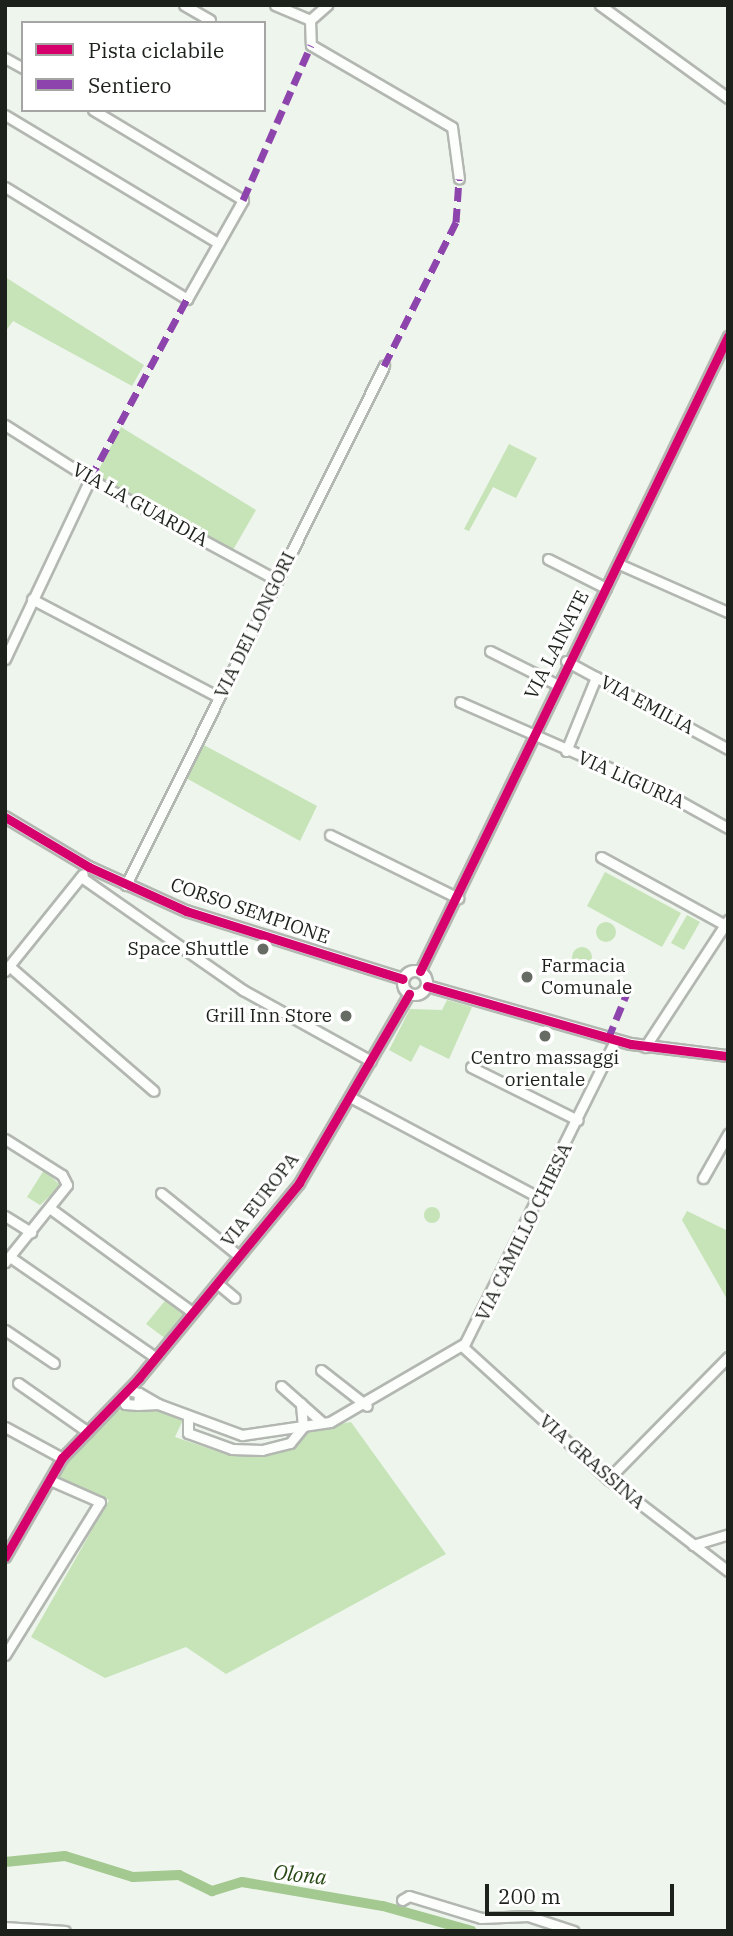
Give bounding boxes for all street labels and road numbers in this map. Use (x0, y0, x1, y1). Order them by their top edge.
street label: VIA LA GUARDIA (68, 458, 212, 552)
street label: VIA DEI LONGORI (210, 548, 300, 702)
street label: VIA LAINATE (520, 587, 594, 703)
street label: VIA EMILIA (596, 671, 698, 739)
street label: VIA LIGURIA (574, 746, 688, 814)
street label: CORSO SEMPIONE (168, 873, 332, 949)
street label: VIA CAMILLO CHIESA (471, 1139, 577, 1325)
street label: VIA EUROPA (216, 1148, 304, 1252)
street label: VIA GRASSINA (534, 1410, 650, 1514)

